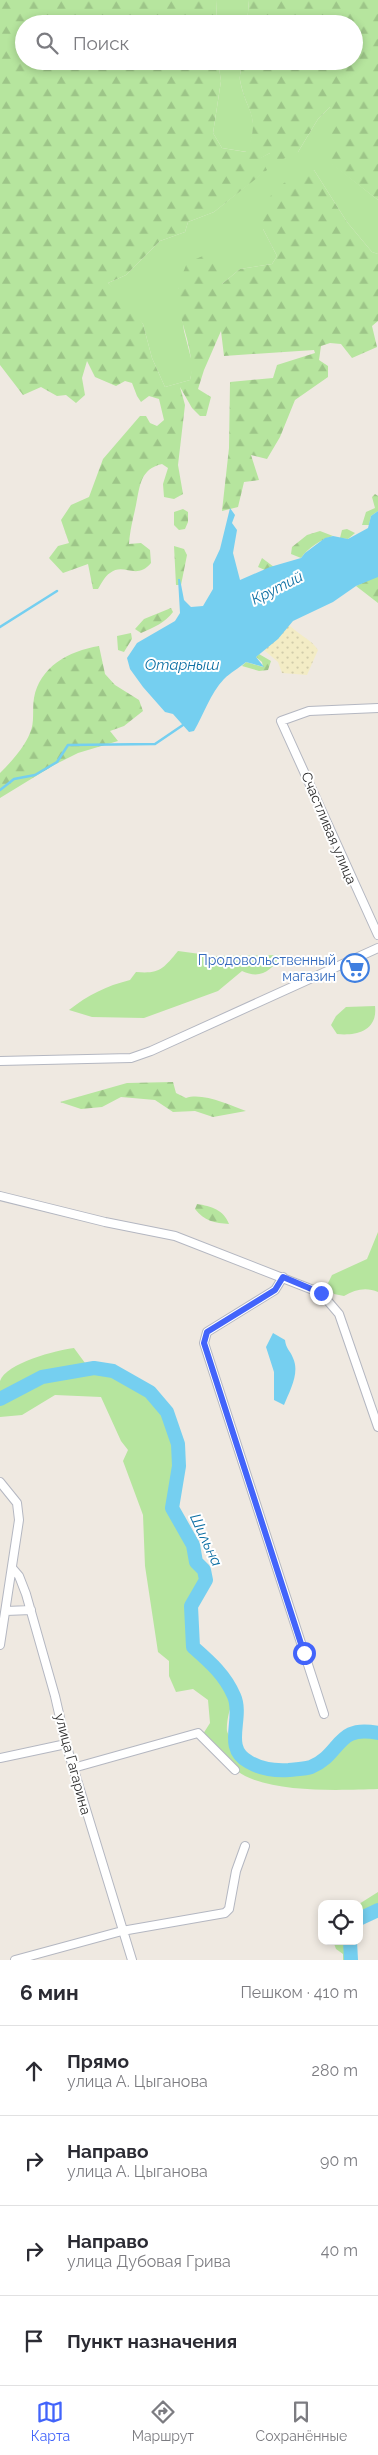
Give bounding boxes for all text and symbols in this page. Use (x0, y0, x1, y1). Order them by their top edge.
search box (15, 15, 363, 70)
icon: search (33, 29, 61, 57)
text: Поиск (73, 32, 129, 54)
water label: Крутий (248, 567, 306, 609)
water label: Отарныш (145, 656, 220, 674)
street label: Счастливая улица (298, 770, 360, 886)
place label: Продовольственный магазин (198, 952, 336, 984)
supermarket icon: Продовольственный магазин (340, 953, 370, 983)
route end (310, 1282, 333, 1305)
water label: Шильна (186, 1511, 226, 1569)
route start (293, 1642, 316, 1665)
street label: улица Гагарина (52, 1712, 94, 1816)
map controls (318, 1900, 363, 1945)
button: locate (318, 1900, 363, 1945)
text: 6 мин (20, 1980, 79, 2005)
text: Пешком · 410 m (240, 1983, 358, 2002)
text: Прямо (67, 2050, 129, 2072)
icon: ahead (20, 2057, 48, 2085)
text: 280 m (312, 2061, 358, 2080)
text: улица А. Цыганова (67, 2072, 208, 2091)
text: Направо (67, 2140, 148, 2162)
icon: right (20, 2147, 48, 2175)
text: 90 m (320, 2151, 358, 2170)
text: улица А. Цыганова (67, 2162, 208, 2181)
text: Направо (67, 2230, 148, 2252)
icon: right (20, 2237, 48, 2265)
text: 40 m (321, 2241, 358, 2260)
text: улица Дубовая Грива (67, 2252, 231, 2271)
icon: arrive (20, 2327, 48, 2355)
text: Пункт назначения (67, 2330, 237, 2352)
tab: Карта (31, 2398, 70, 2444)
tab: Маршрут (132, 2398, 194, 2444)
tab: Сохранённые (256, 2398, 347, 2444)

